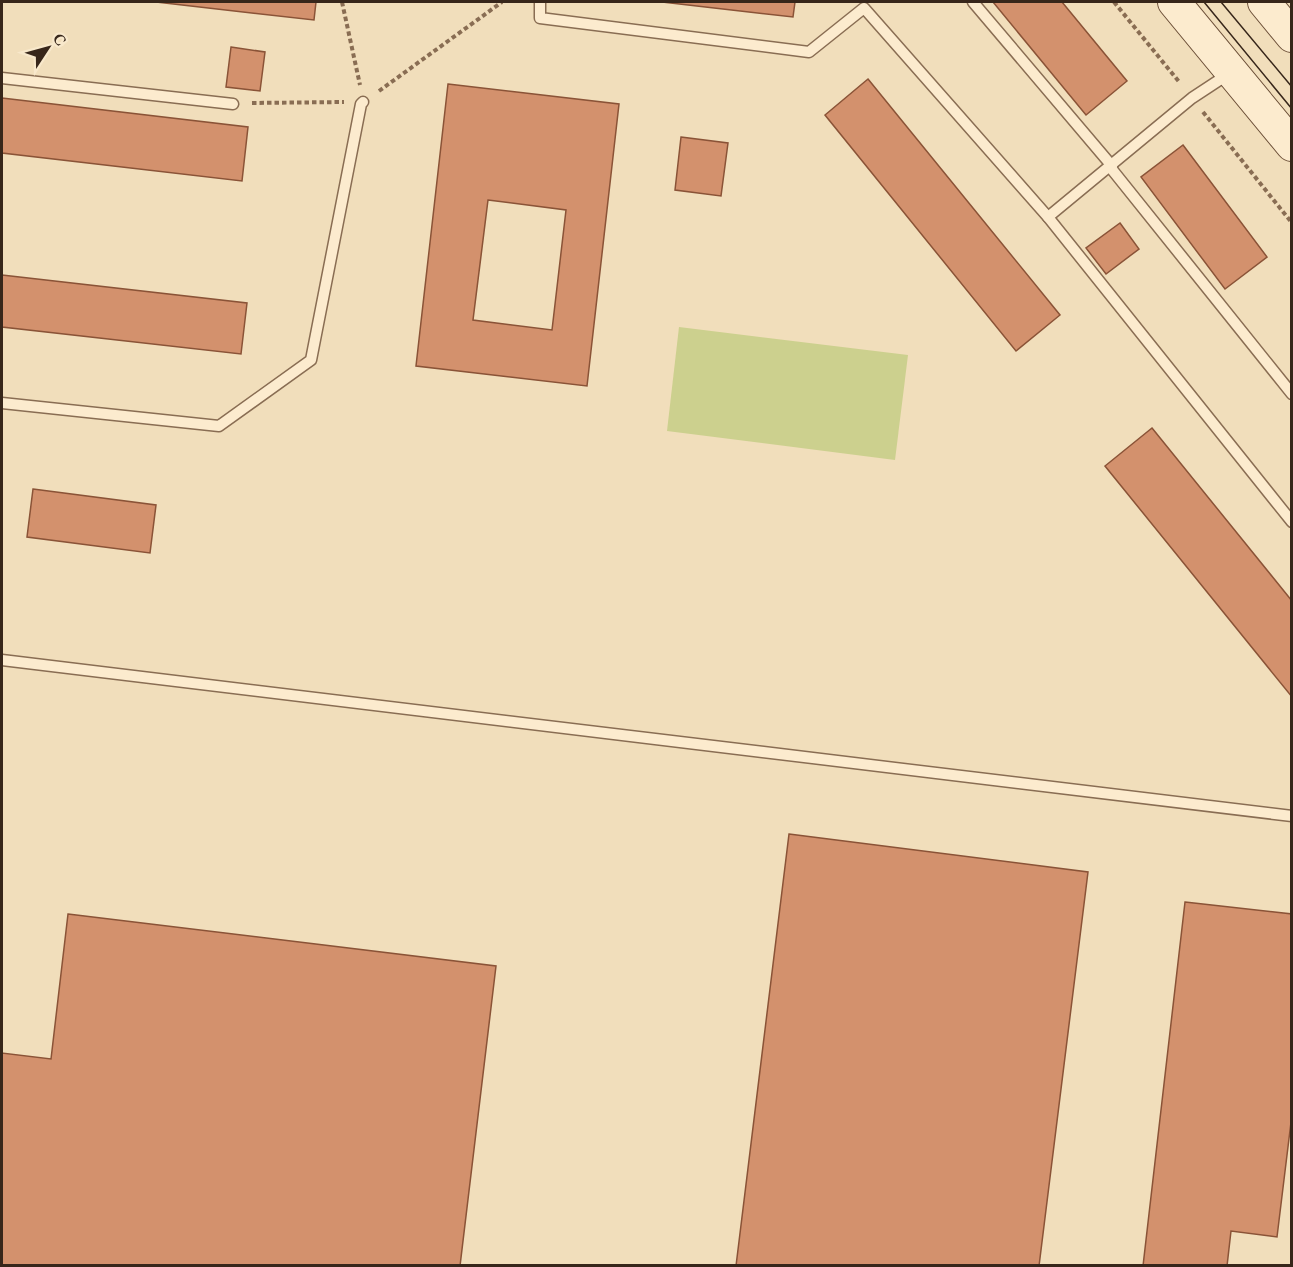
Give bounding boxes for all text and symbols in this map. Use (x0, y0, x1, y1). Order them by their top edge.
north arrow (18, 18, 78, 78)
text: С (46, 28, 72, 51)

